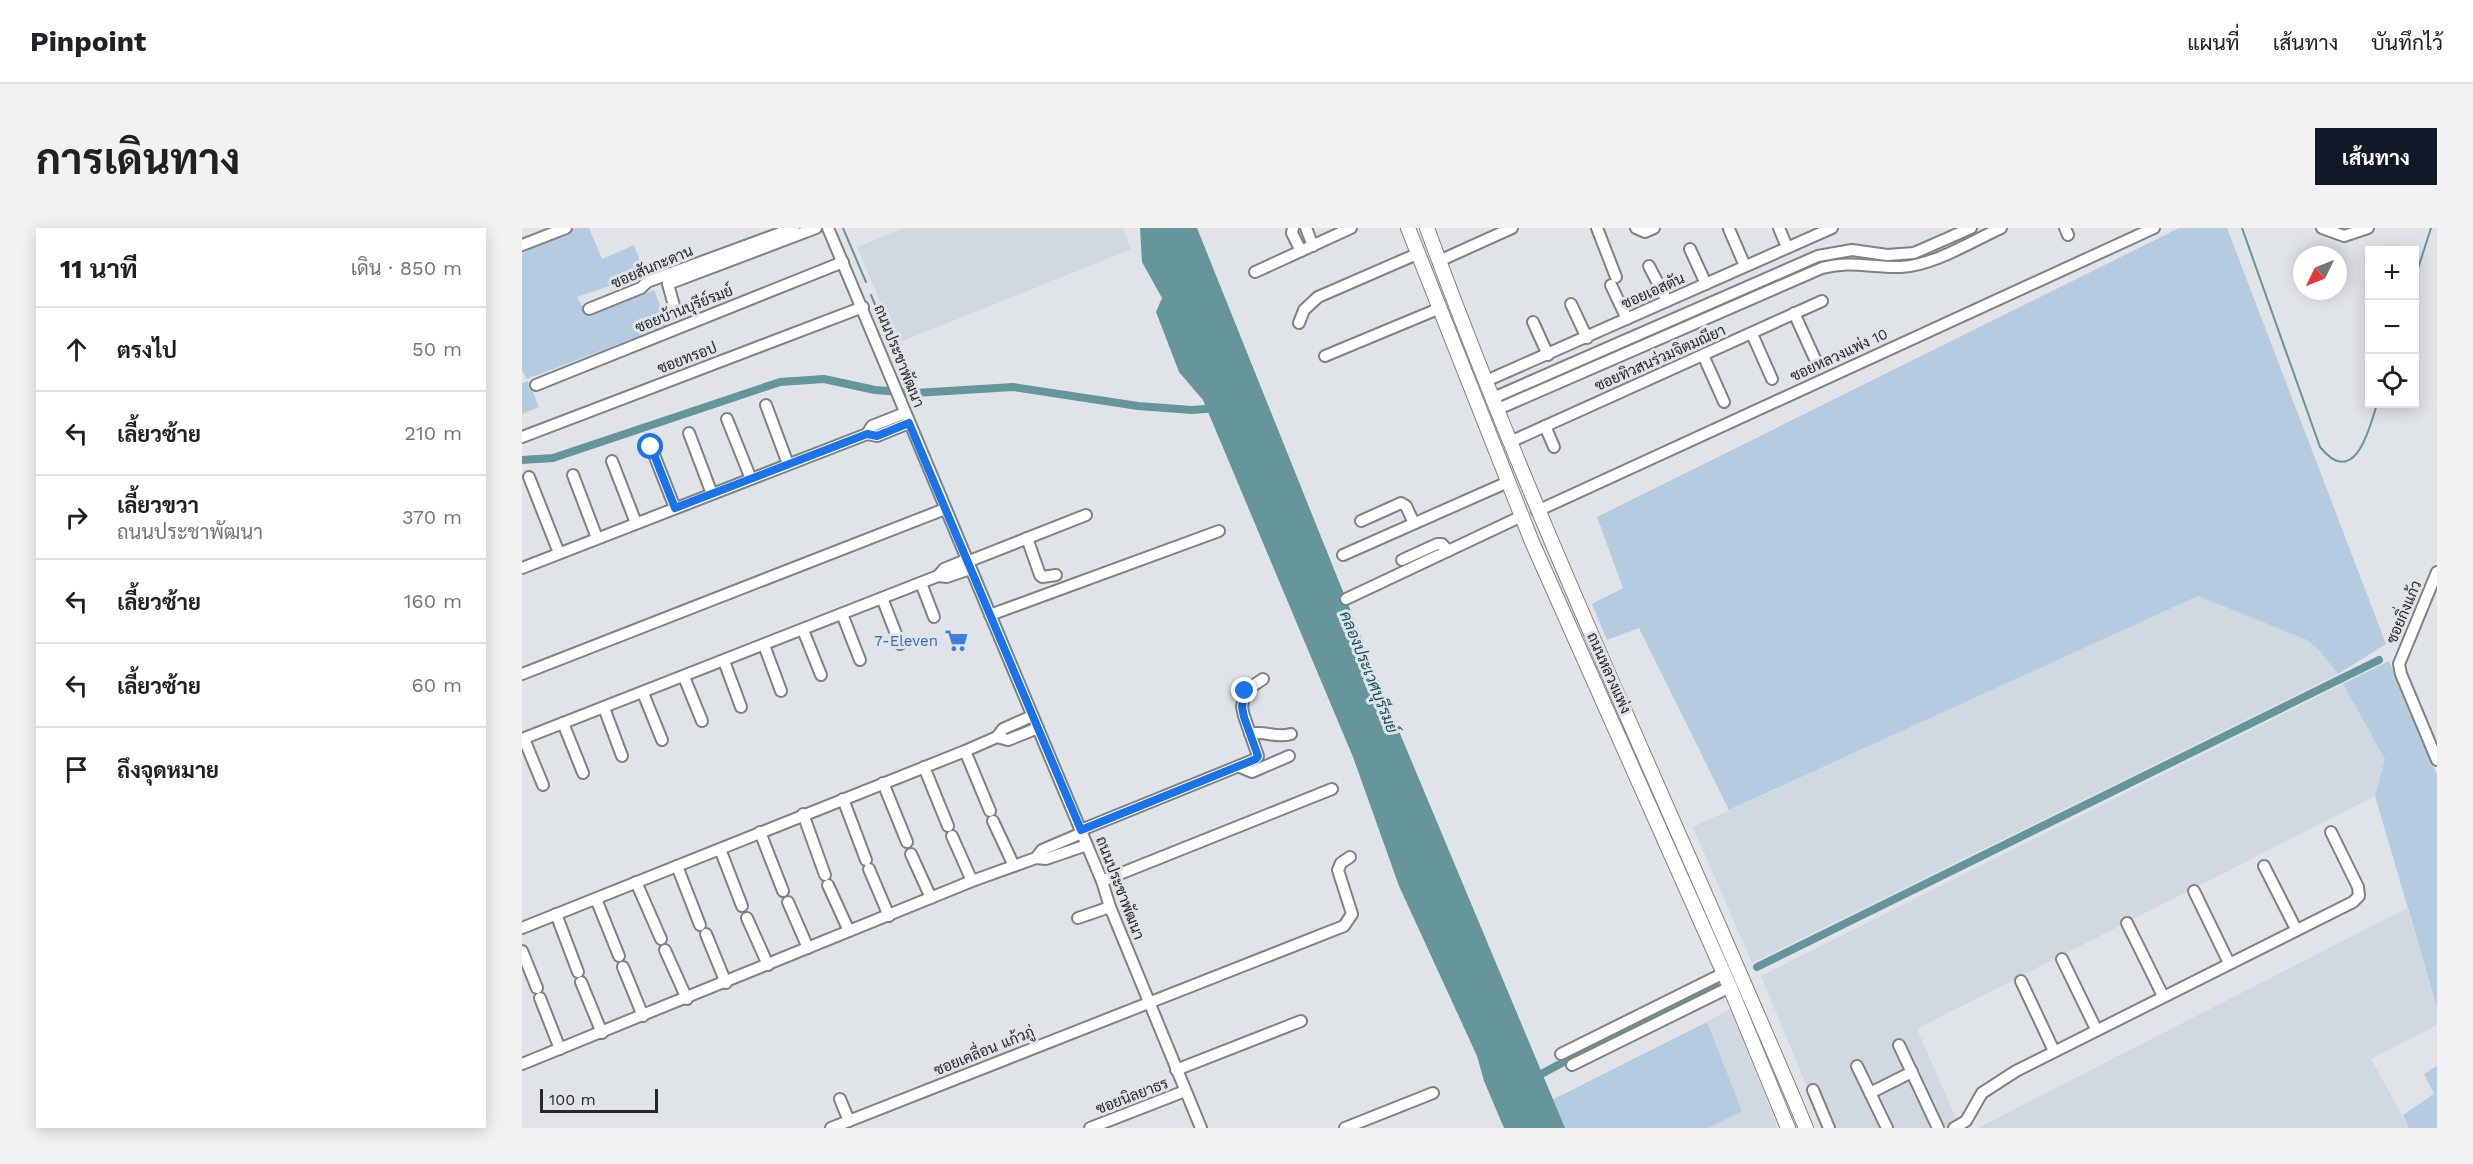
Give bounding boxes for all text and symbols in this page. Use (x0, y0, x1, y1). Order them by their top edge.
text: Pinpoint (30, 25, 146, 58)
text: แผนที่ (2187, 30, 2240, 55)
text: เส้นทาง (2273, 30, 2338, 55)
text: บันทึกไว้ (2371, 30, 2443, 55)
button: เส้นทาง (2315, 128, 2437, 185)
text: การเดินทาง (36, 135, 240, 184)
street label: ซอยสันกะดาน (608, 242, 696, 292)
north arrow (2293, 246, 2347, 300)
map controls (2365, 246, 2419, 408)
button: + (2365, 246, 2419, 300)
text: 11 นาที (60, 254, 138, 284)
text: เดิน · 850 m (351, 256, 462, 280)
street label: ซอยเอสตัน (1619, 269, 1687, 313)
street label: ซอยบ้านบุรีย์รมย์ (632, 280, 736, 339)
button: − (2365, 300, 2419, 354)
street label: ถนนประชาพัฒนา (870, 302, 928, 410)
street label: ซอยทิวสนร่วมจิตมณียา (1591, 320, 1728, 395)
street label: ซอยหลวงแพ่ง 10 (1787, 324, 1891, 385)
icon: ahead (60, 333, 93, 366)
text: 50 m (412, 337, 462, 361)
text: ตรงไป (117, 338, 177, 363)
street label: ซอยทรอป (655, 338, 719, 378)
button: locate (2365, 354, 2419, 408)
icon: left (60, 417, 93, 450)
text: 210 m (404, 421, 462, 445)
text: เลี้ยวซ้าย (117, 422, 201, 447)
route start (637, 433, 663, 459)
text: เลี้ยวขวา (117, 493, 199, 518)
icon: right (60, 501, 93, 534)
text: 370 m (402, 505, 462, 529)
text: ถนนประชาพัฒนา (117, 520, 263, 544)
street label: ซอยกิ่งแก้ว (2378, 576, 2425, 646)
icon: left (60, 585, 93, 618)
text: 160 m (404, 589, 462, 613)
text: เลี้ยวซ้าย (117, 590, 201, 615)
water label: คลองประเวศบุรีรมย์ (1334, 607, 1406, 738)
supermarket icon: 7-Eleven (943, 628, 969, 654)
street label: ถนนหลวงแพ่ง (1583, 629, 1636, 716)
place label: 7-Eleven (874, 632, 938, 650)
icon: left (60, 669, 93, 702)
text: 60 m (412, 673, 462, 697)
text: เลี้ยวซ้าย (117, 674, 201, 699)
route end (1231, 677, 1257, 703)
icon: arrive (60, 753, 93, 786)
text: ถึงจุดหมาย (117, 758, 219, 783)
street label: ถนนประชาพัฒนา (1092, 834, 1148, 942)
street label: ซอยเคลื่อน แก้วภู่ (929, 1017, 1037, 1080)
street label: ซอยนิลยาธร (1093, 1074, 1171, 1118)
scale bar (540, 1086, 658, 1114)
text: 100 m (549, 1090, 596, 1109)

